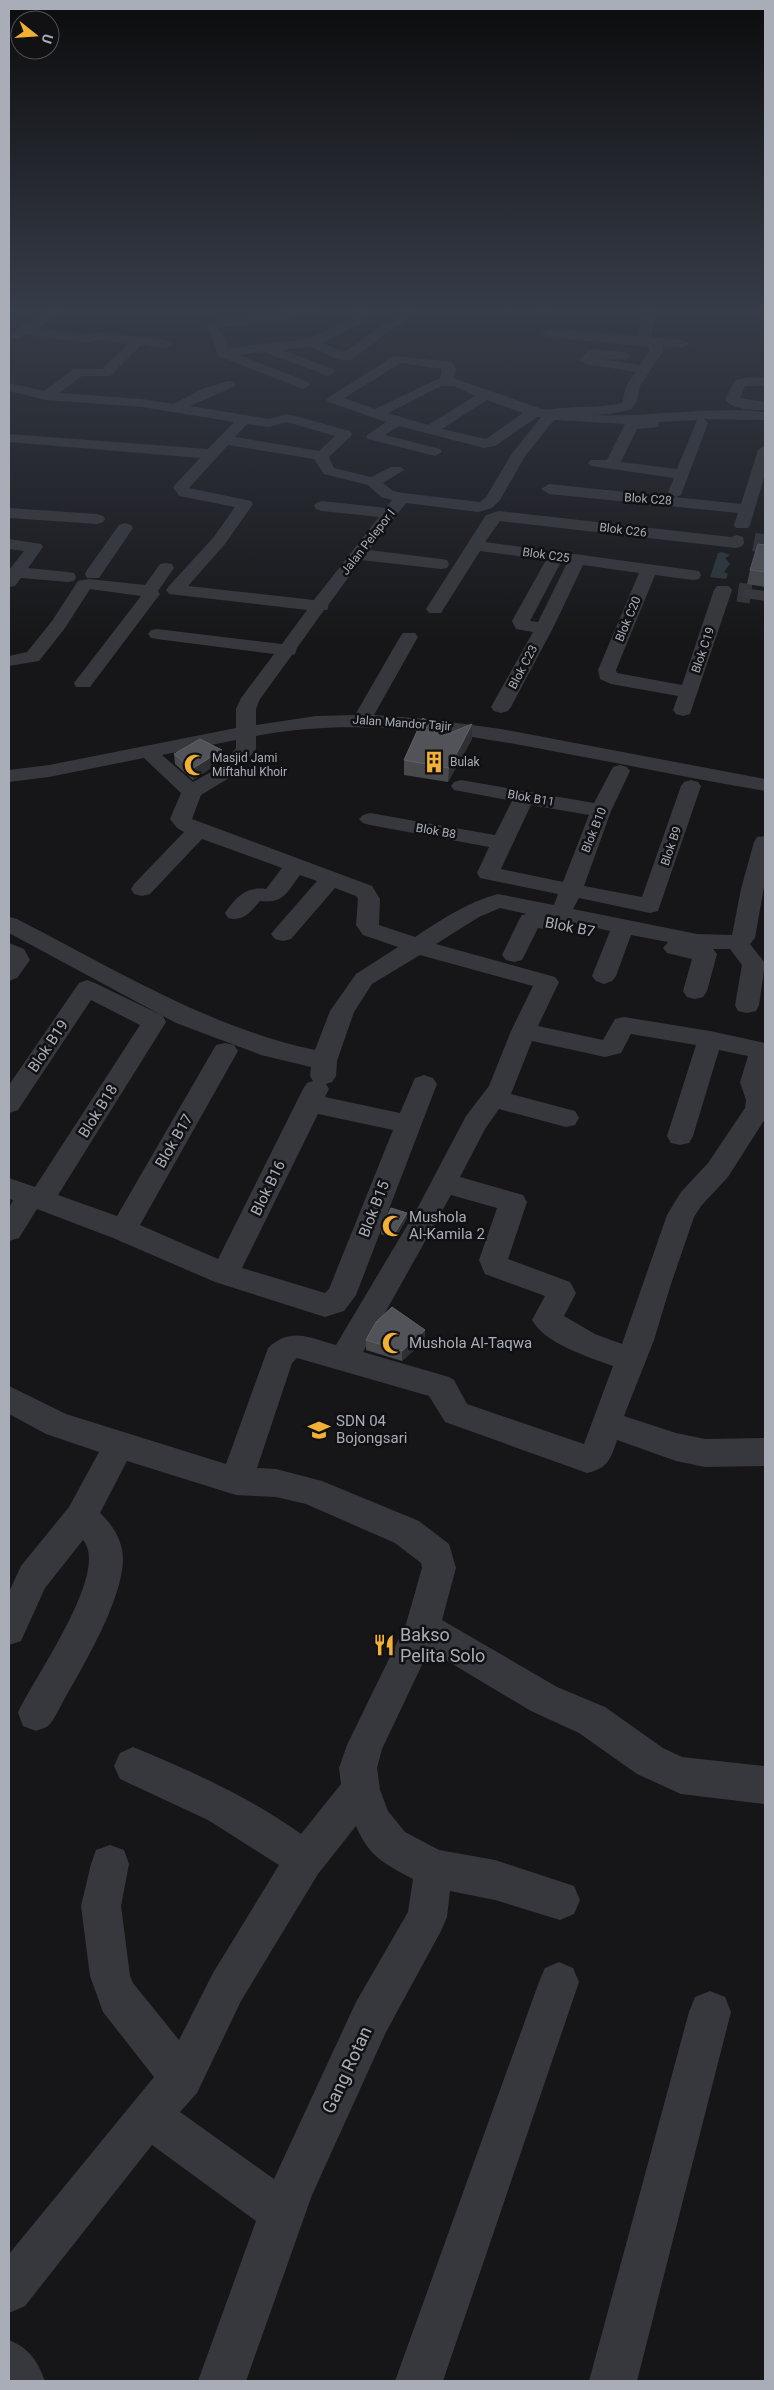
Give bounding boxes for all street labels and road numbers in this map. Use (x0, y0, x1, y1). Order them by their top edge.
street label: Blok C28 (624, 490, 672, 508)
street label: Jalan Pelepor I (338, 506, 398, 578)
street label: Blok C26 (599, 520, 648, 540)
street label: Blok C25 (521, 545, 571, 565)
street label: Blok C20 (612, 594, 644, 644)
street label: Blok C19 (689, 625, 717, 675)
street label: Blok C23 (506, 643, 540, 691)
street label: Jalan Mandor Tajir (352, 713, 452, 733)
street label: Blok B11 (507, 787, 555, 809)
street label: Blok B10 (579, 805, 609, 855)
street label: Blok B8 (415, 821, 457, 841)
street label: Blok B9 (658, 825, 684, 867)
street label: Blok B7 (543, 913, 597, 941)
street label: Blok B19 (24, 1016, 72, 1076)
street label: Blok B18 (75, 1081, 121, 1141)
street label: Blok B17 (151, 1111, 197, 1171)
street label: Blok B16 (247, 1158, 289, 1218)
street label: Blok B15 (355, 1178, 393, 1240)
street label: Gang Rotan (317, 2023, 376, 2117)

